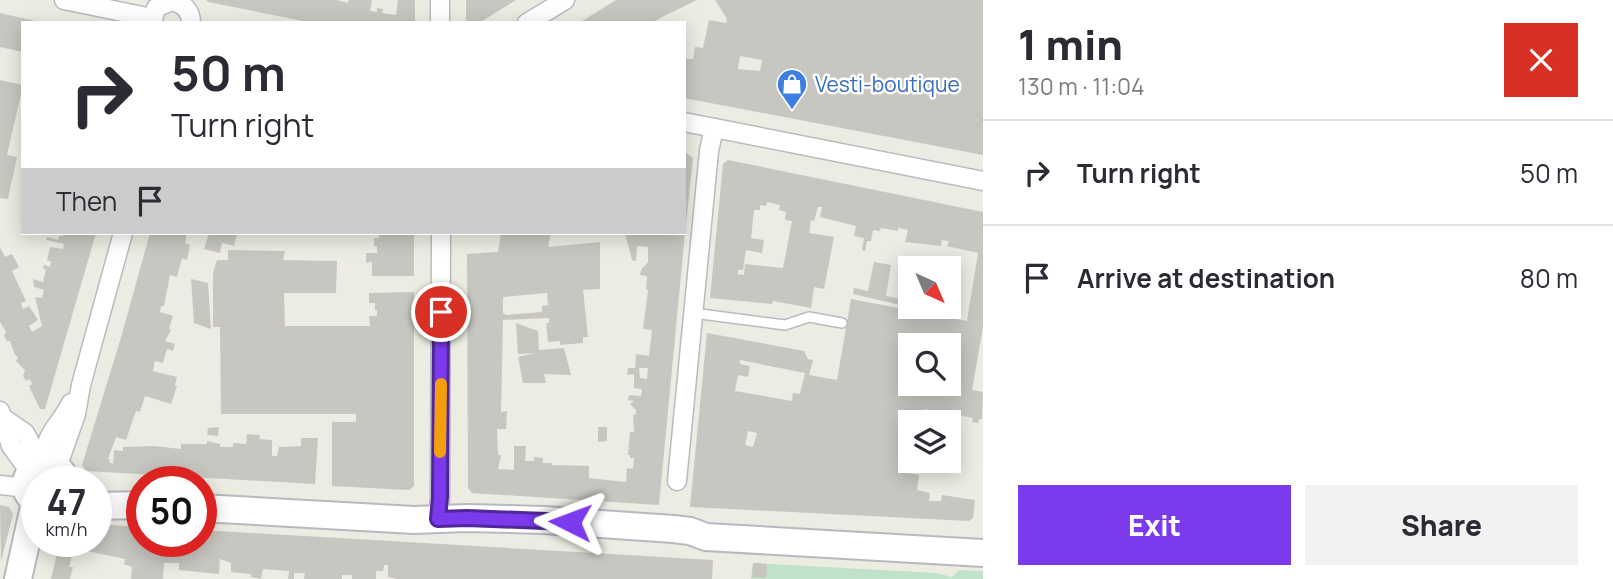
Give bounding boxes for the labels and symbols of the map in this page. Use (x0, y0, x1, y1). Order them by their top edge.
shop icon: Vesti-boutique (775, 67, 809, 111)
place label: Vesti-boutique (815, 70, 960, 98)
north arrow (898, 256, 961, 318)
pin (411, 282, 471, 342)
speed limit sign: 50 (126, 466, 217, 557)
position arrow (533, 485, 607, 559)

